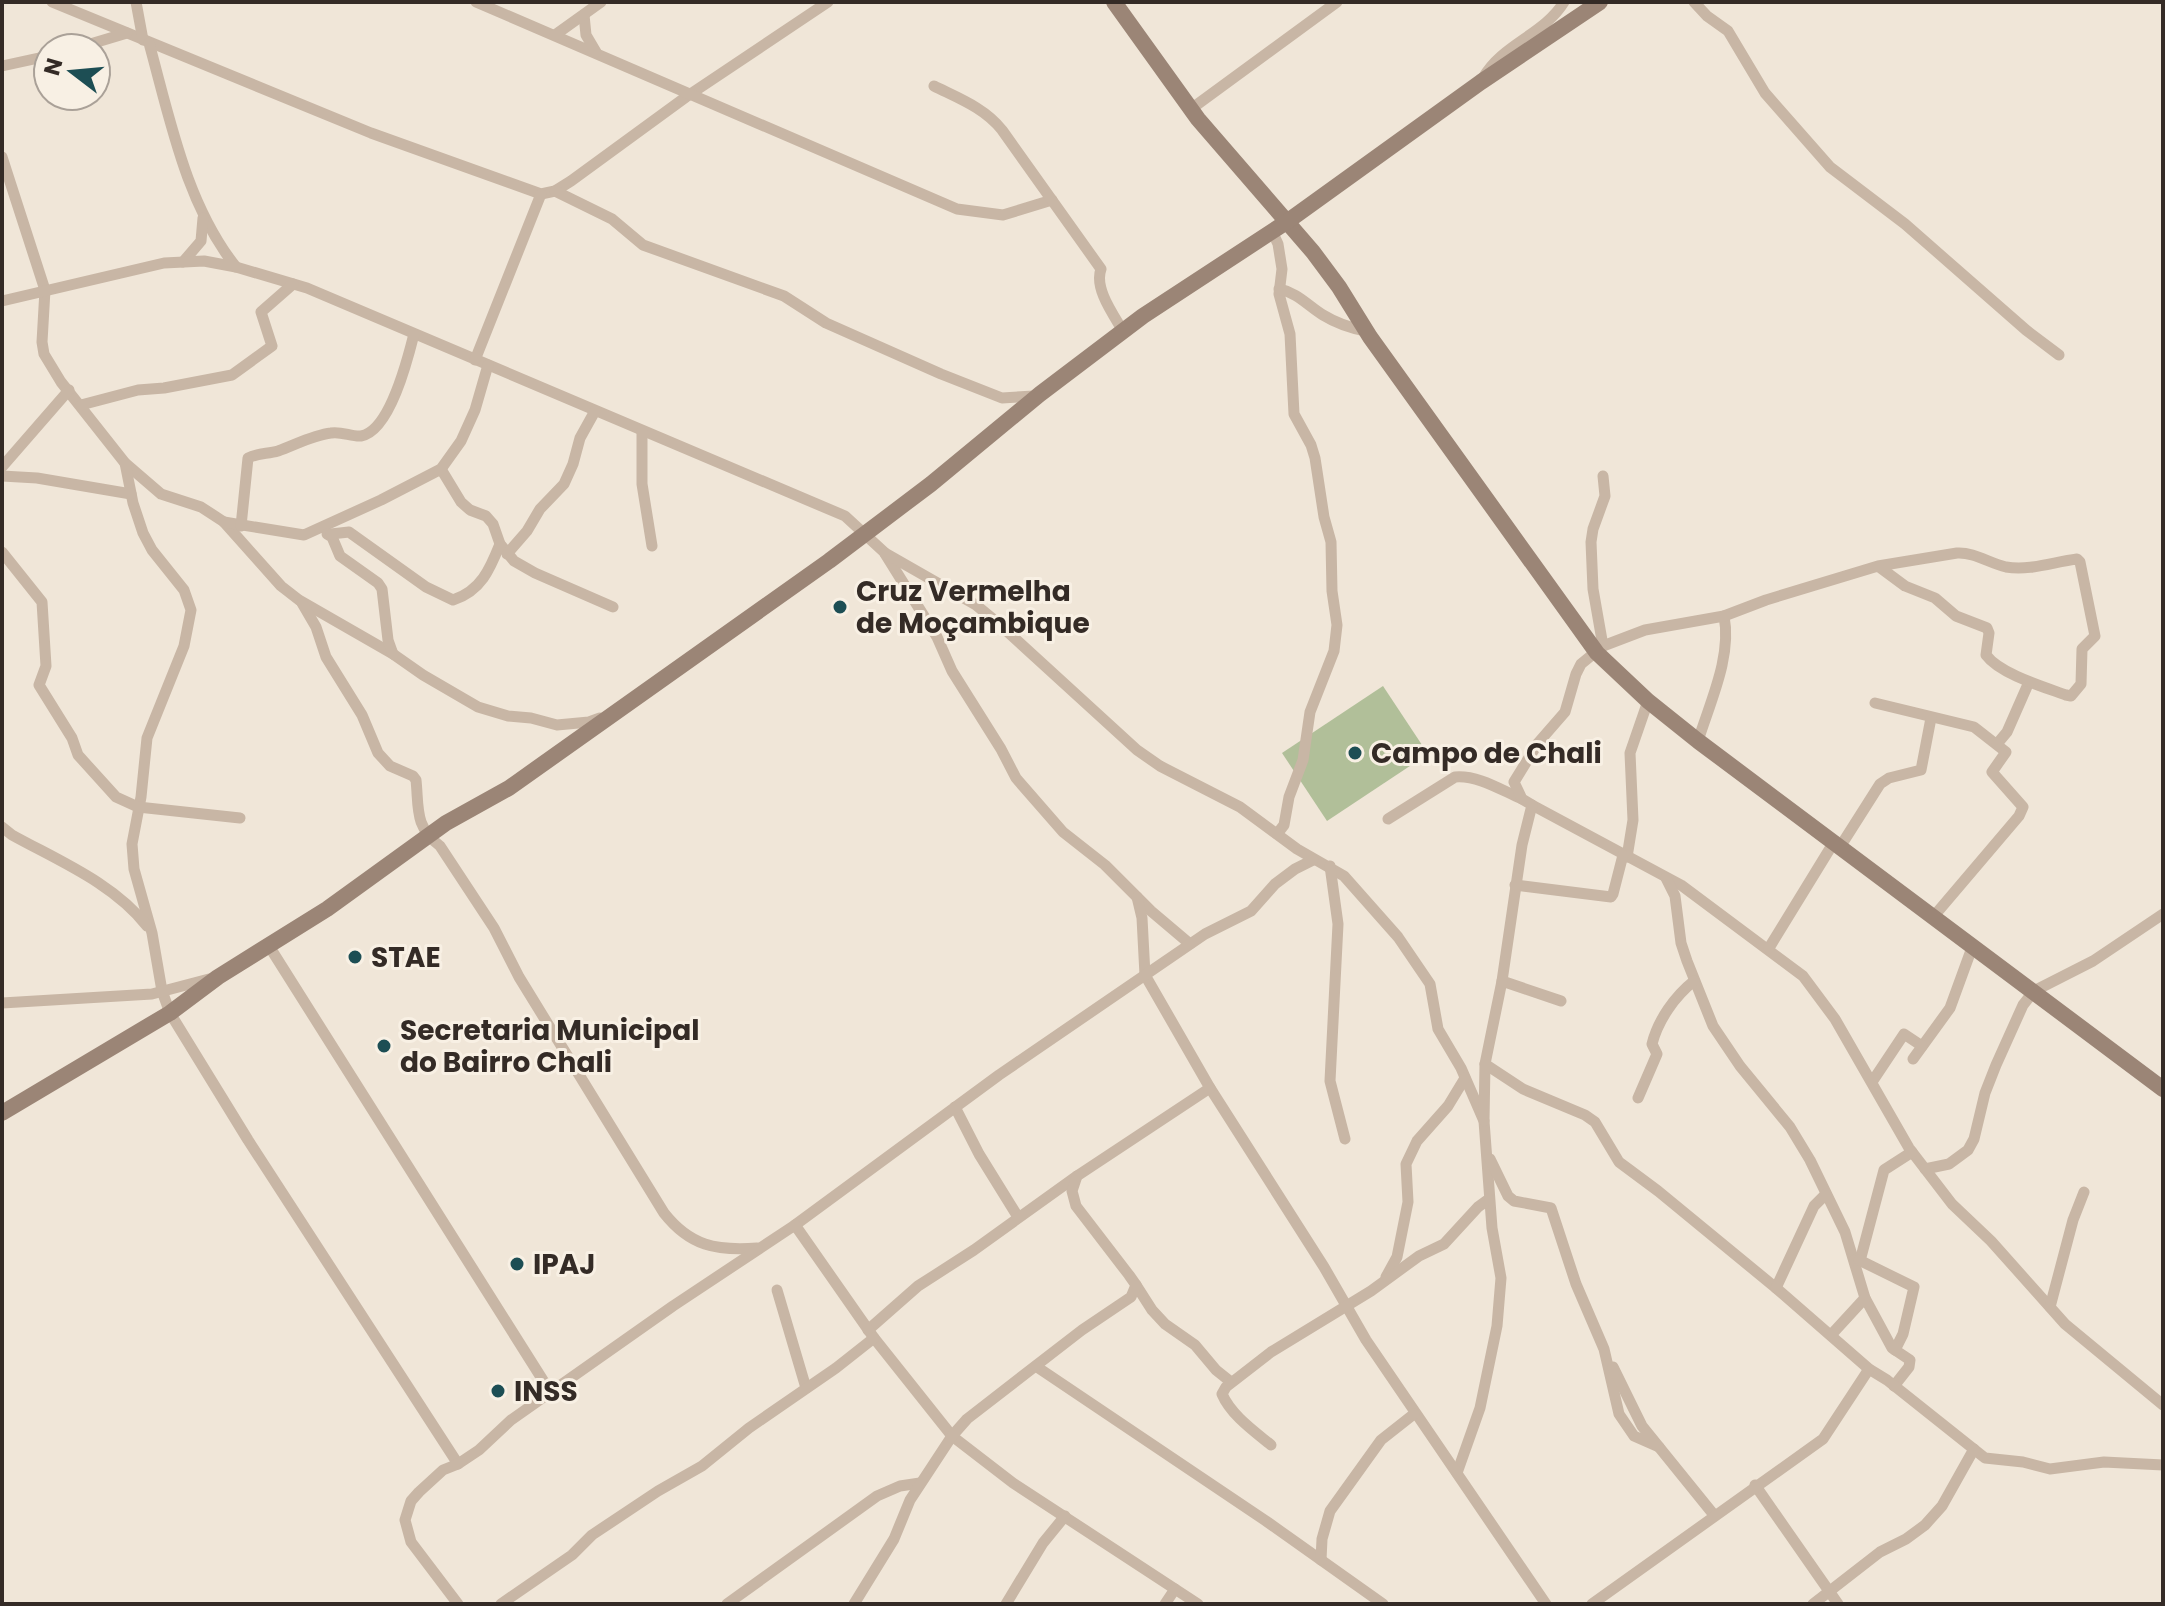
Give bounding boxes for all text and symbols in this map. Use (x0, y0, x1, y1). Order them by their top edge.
north arrow (32, 32, 112, 112)
text: N (36, 54, 70, 79)
place label: Cruz Vermelha de Moçambique (856, 572, 1090, 643)
marker: Cruz Vermelha de Moçambique (831, 598, 849, 616)
place label: Campo de Chali (1371, 734, 1602, 773)
marker: Campo de Chali (1346, 744, 1364, 762)
place label: STAE (371, 938, 441, 977)
marker: STAE (346, 948, 364, 966)
place label: Secretaria Municipal do Bairro Chali (400, 1011, 699, 1082)
marker: Secretaria Municipal do Bairro Chali (375, 1037, 393, 1055)
place label: IPAJ (533, 1245, 596, 1284)
marker: IPAJ (508, 1255, 526, 1273)
place label: INSS (514, 1372, 578, 1411)
marker: INSS (489, 1382, 507, 1400)

